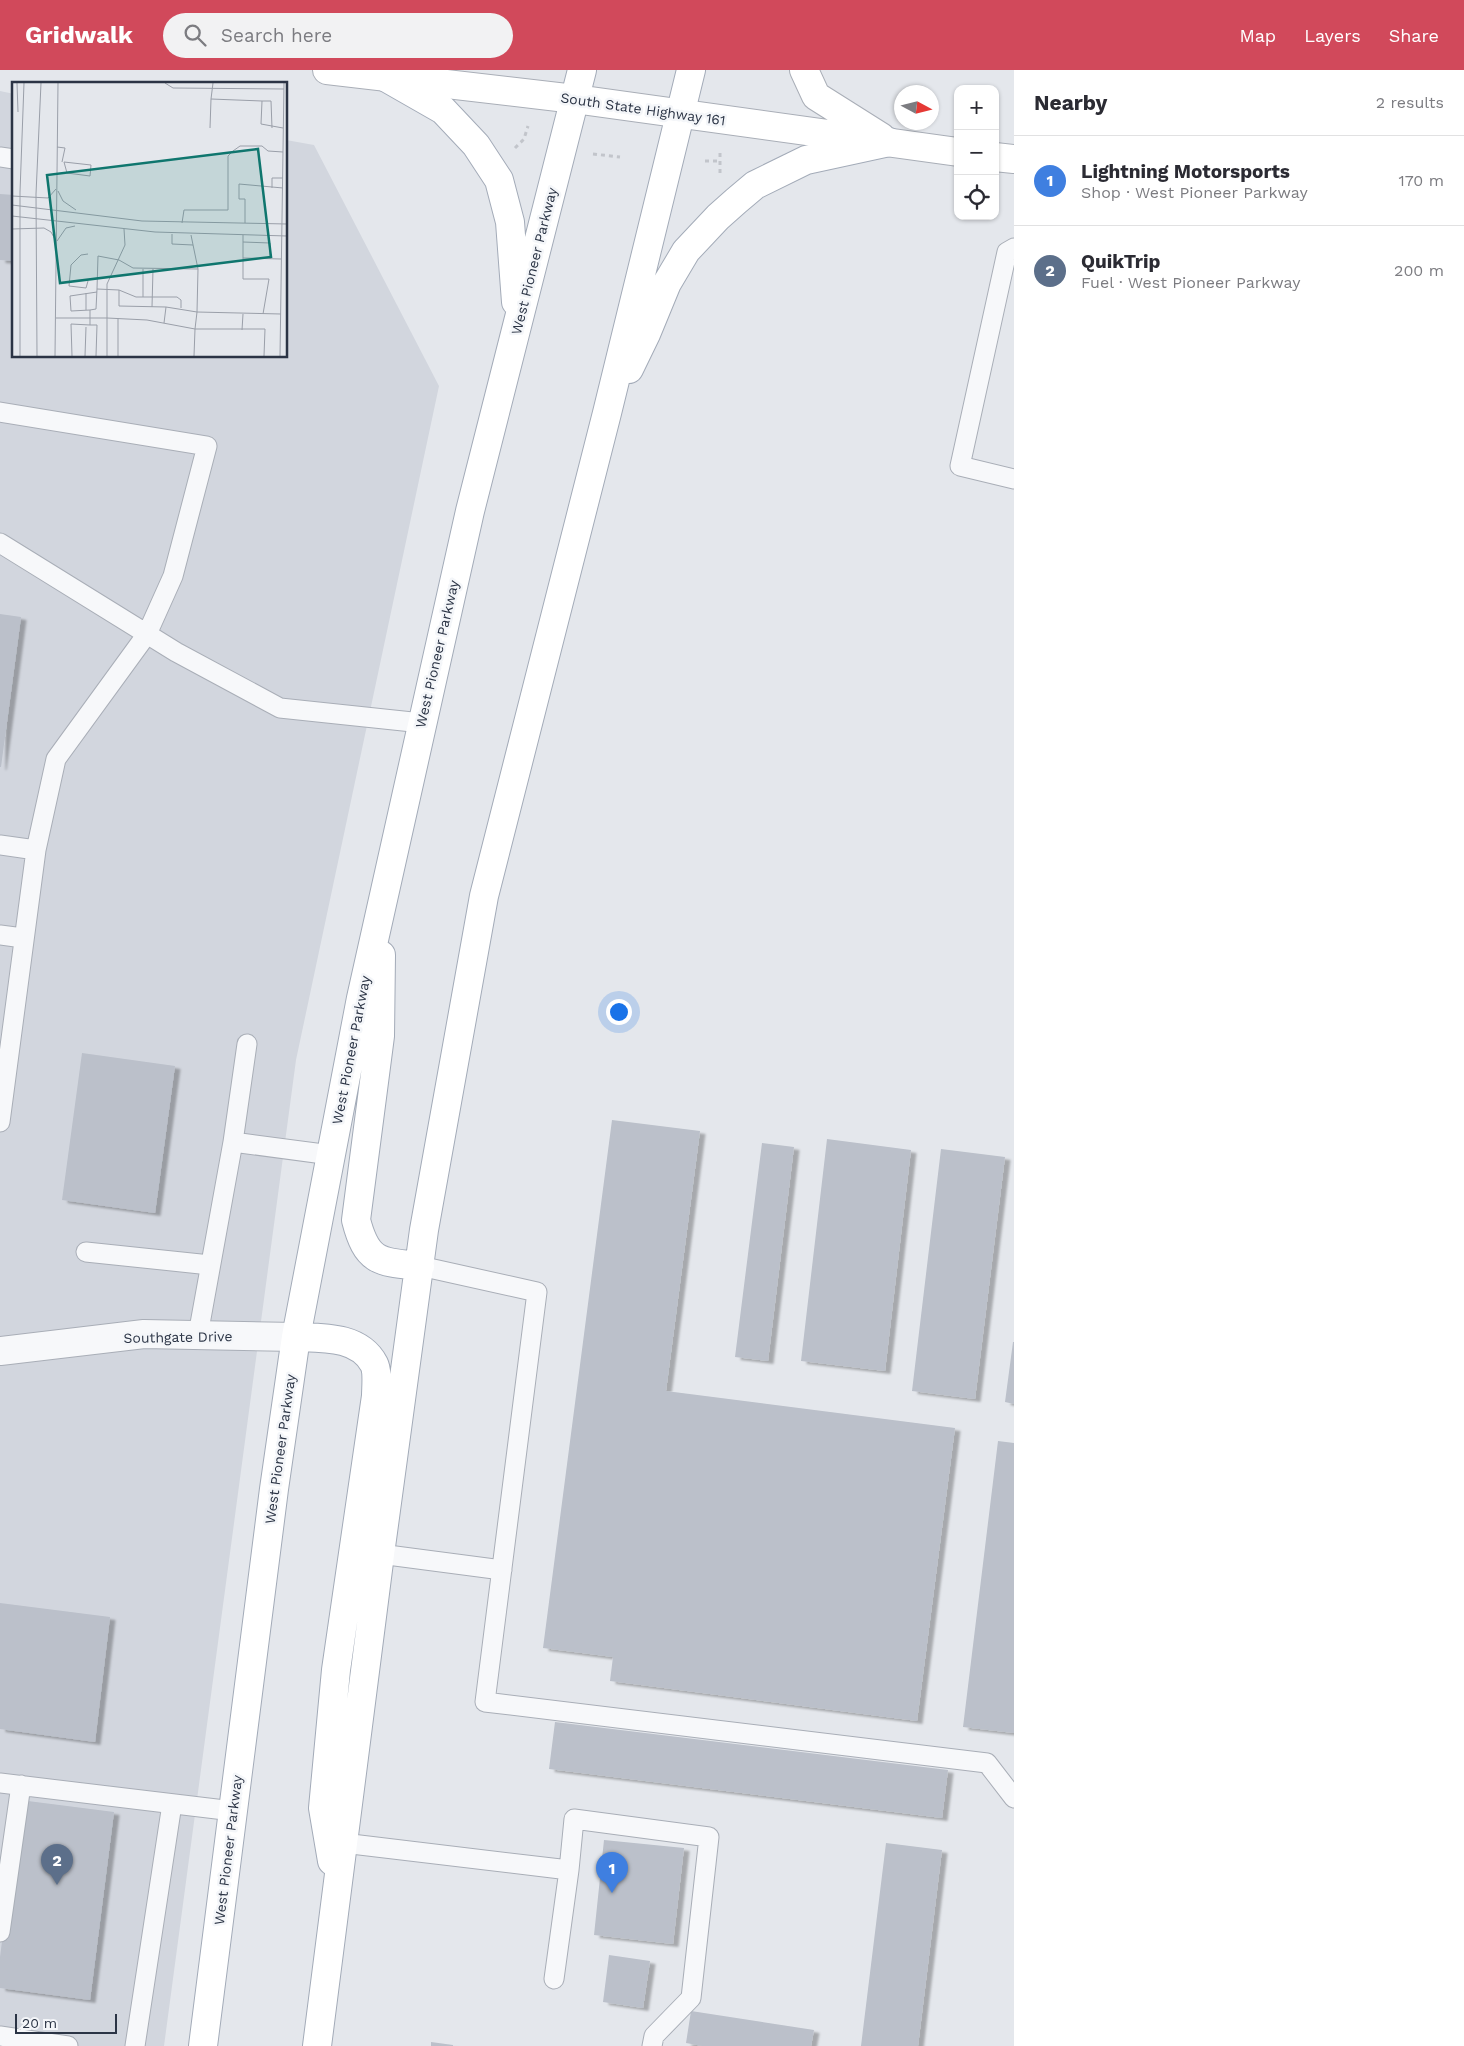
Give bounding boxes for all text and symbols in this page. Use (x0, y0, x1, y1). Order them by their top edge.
search box (163, 13, 513, 58)
text: Gridwalk (25, 21, 133, 49)
icon: search (181, 21, 209, 49)
text: Search here (221, 24, 332, 47)
text: Map (1239, 25, 1276, 46)
text: Layers (1304, 25, 1361, 46)
text: Share (1389, 25, 1439, 46)
inset map (12, 82, 288, 358)
north arrow (894, 85, 939, 130)
map controls (954, 85, 999, 220)
button: + (954, 85, 999, 130)
street label: South State Highway 161 (560, 89, 726, 129)
text: Nearby (1034, 90, 1107, 115)
text: 2 results (1376, 93, 1444, 112)
button: − (954, 130, 999, 175)
text: Lightning Motorsports (1081, 160, 1290, 183)
text: 1 (1047, 171, 1053, 190)
text: 170 m (1398, 171, 1444, 190)
button: locate (954, 175, 999, 220)
text: Shop · West Pioneer Parkway (1081, 183, 1308, 202)
street label: West Pioneer Parkway (508, 185, 560, 336)
text: QuikTrip (1081, 250, 1160, 273)
text: 2 (1045, 261, 1055, 280)
text: 200 m (1394, 261, 1444, 280)
text: Fuel · West Pioneer Parkway (1081, 273, 1300, 292)
street label: West Pioneer Parkway (412, 578, 462, 729)
street label: West Pioneer Parkway (329, 974, 373, 1126)
your location (606, 999, 632, 1025)
street label: Southgate Drive (123, 1328, 233, 1346)
street label: West Pioneer Parkway (262, 1372, 299, 1525)
street label: West Pioneer Parkway (211, 1773, 245, 1926)
pin: 2 (41, 1844, 73, 1885)
pin: 1 (596, 1852, 628, 1893)
scale bar (15, 2011, 118, 2034)
text: 20 m (22, 2015, 57, 2031)

